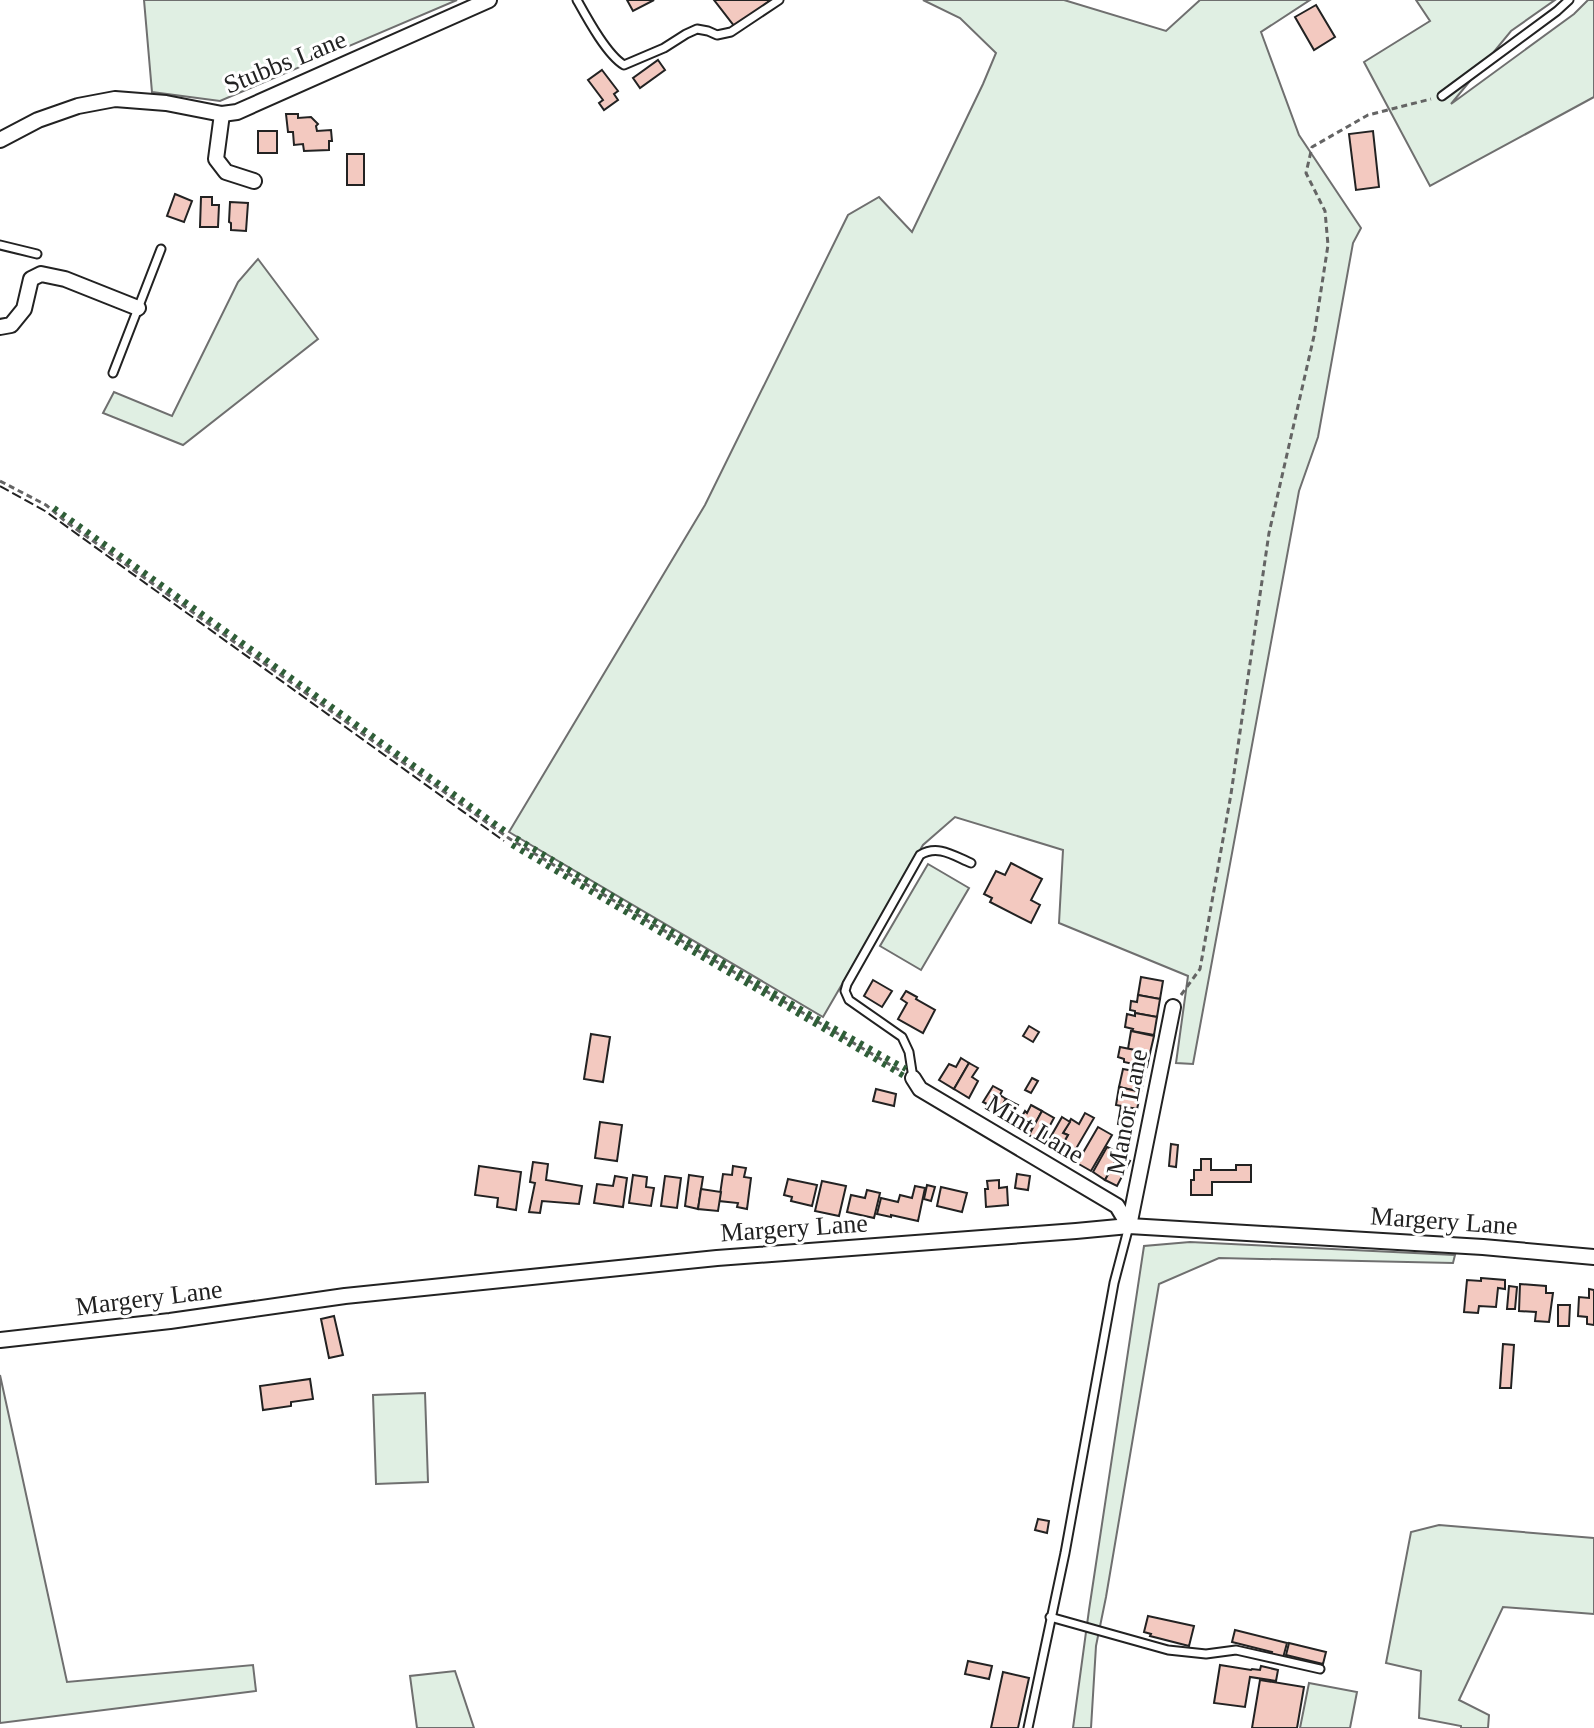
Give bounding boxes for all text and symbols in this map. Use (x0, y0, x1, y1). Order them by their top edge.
street label: Stubbs Lane (220, 24, 350, 100)
street label: Manor Lane (1101, 1047, 1153, 1177)
street label: Mint Lane (981, 1088, 1089, 1170)
street label: Margery Lane (1369, 1201, 1519, 1241)
street label: Margery Lane (719, 1208, 869, 1248)
street label: Margery Lane (74, 1275, 224, 1321)

